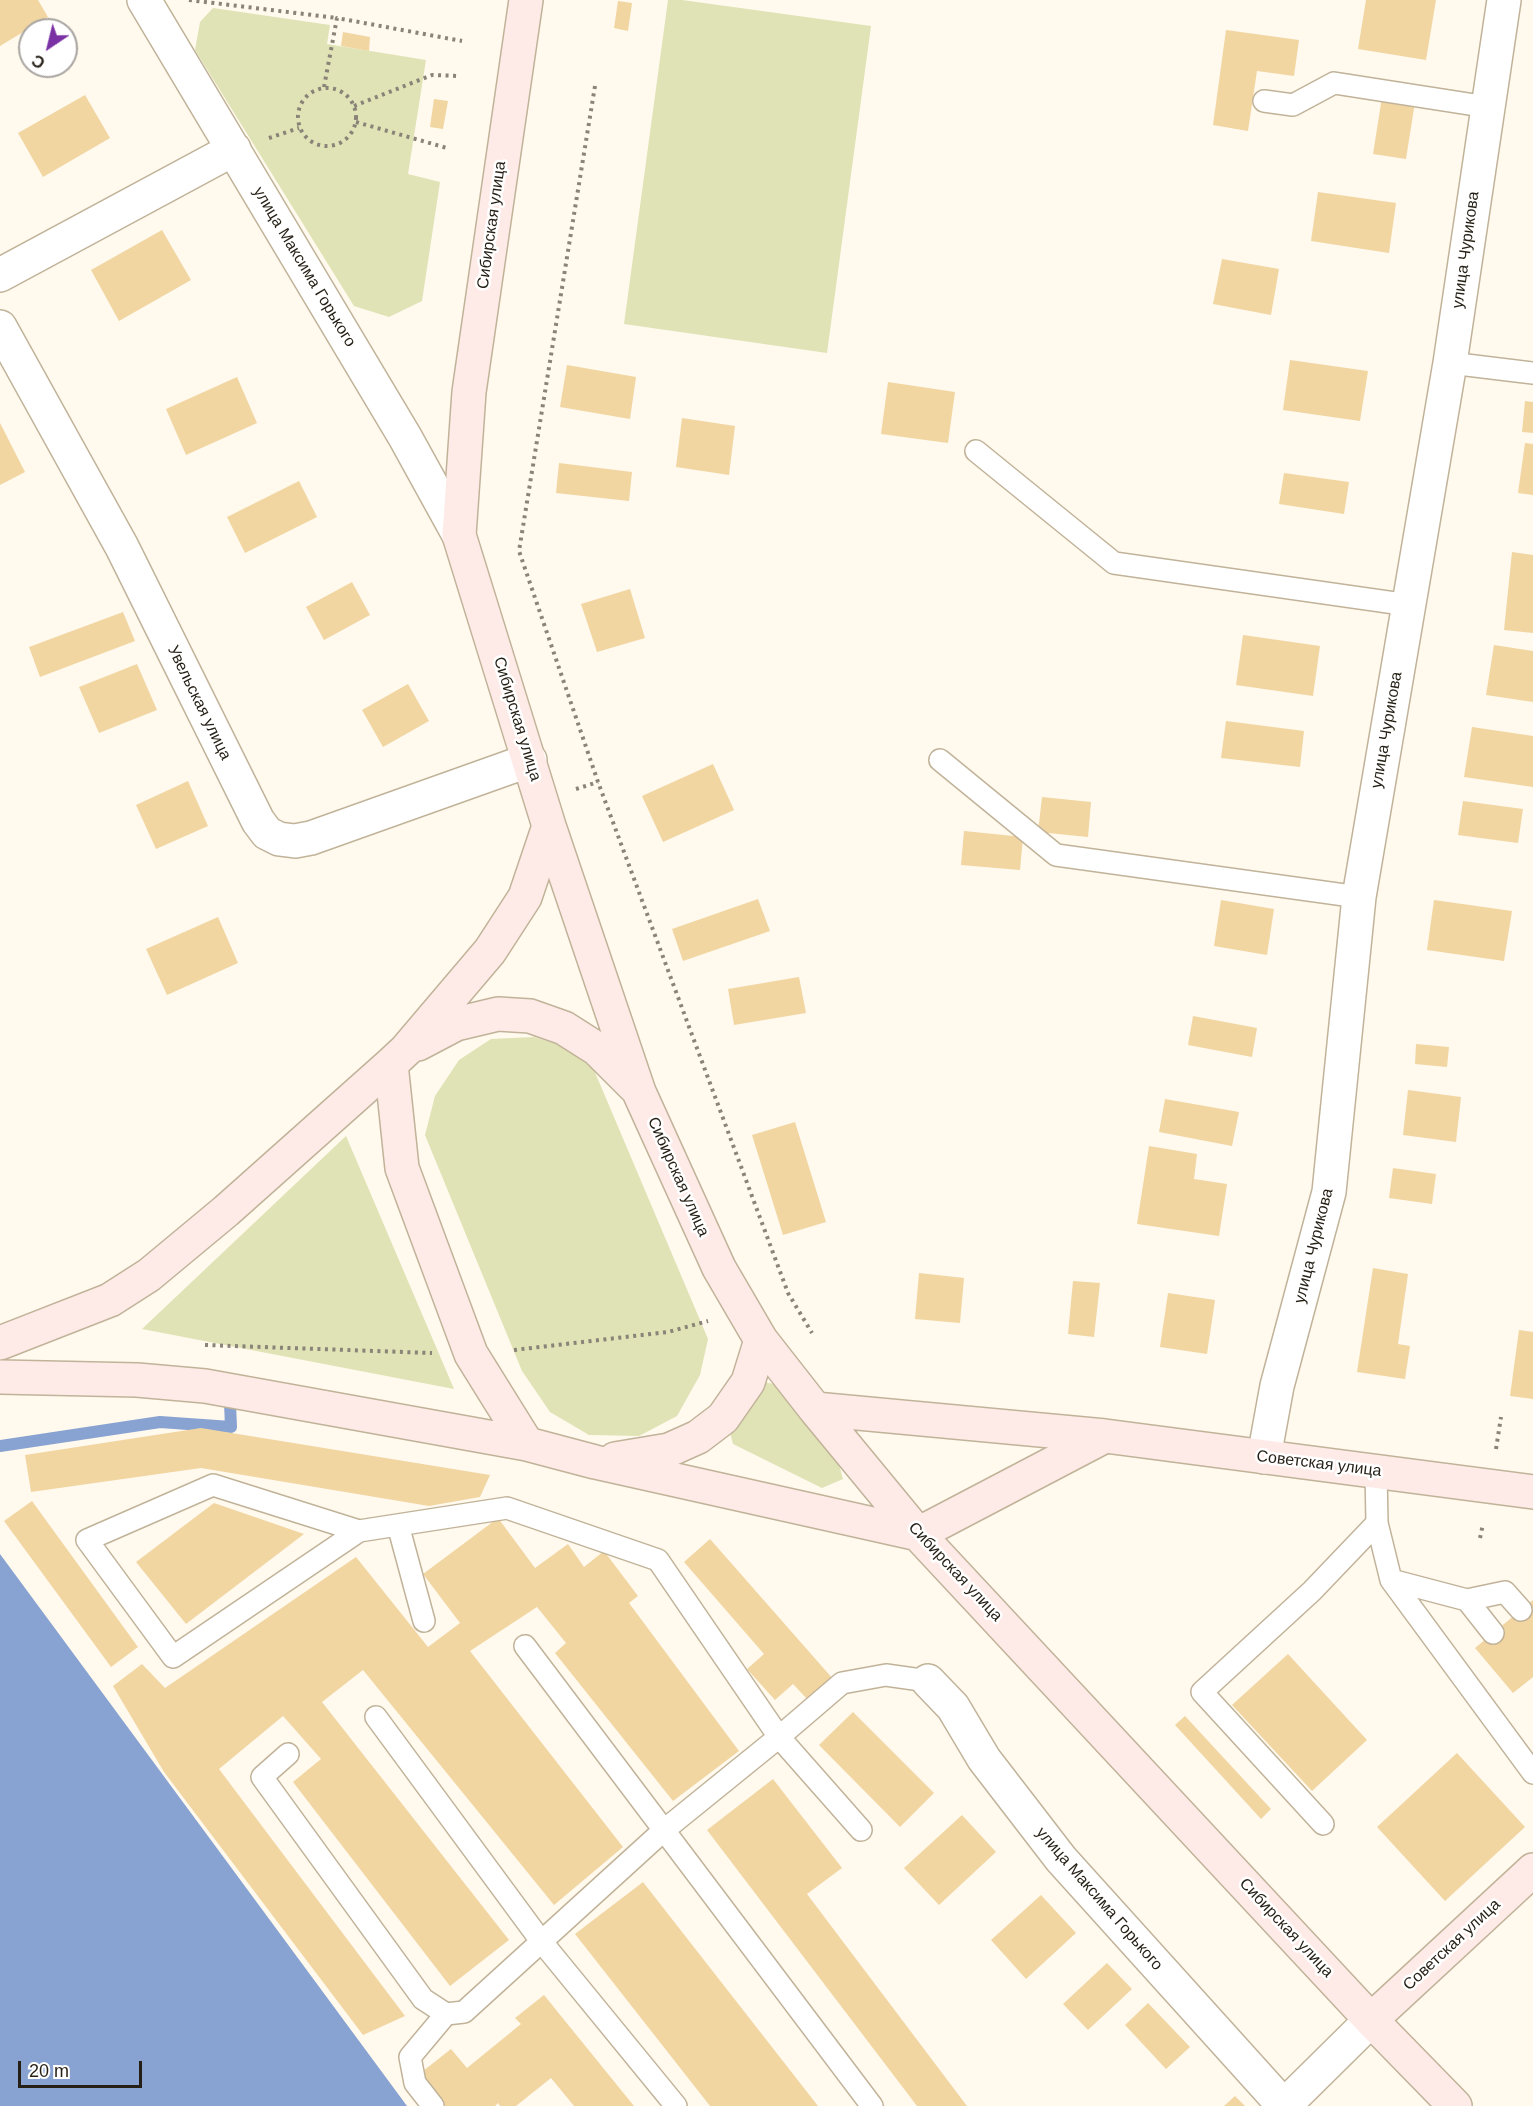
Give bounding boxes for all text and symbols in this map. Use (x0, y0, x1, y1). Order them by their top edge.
north arrow (18, 18, 78, 78)
text: С (29, 51, 48, 72)
street label: Сибирская улица (474, 160, 510, 290)
street label: улица Максима Горького (249, 183, 359, 351)
street label: улица Чурикова (1448, 190, 1484, 310)
street label: Увельская улица (163, 643, 235, 763)
street label: Сибирская улица (489, 655, 545, 783)
street label: улица Чурикова (1367, 670, 1407, 790)
street label: Сибирская улица (643, 1114, 713, 1240)
street label: улица Чурикова (1290, 1186, 1338, 1306)
street label: Советская улица (1255, 1447, 1383, 1481)
street label: Сибирская улица (904, 1518, 1006, 1626)
street label: улица Максима Горького (1032, 1823, 1166, 1975)
street label: Сибирская улица (1235, 1874, 1337, 1982)
street label: Советская улица (1400, 1895, 1504, 1995)
scale bar (21, 2049, 146, 2087)
text: 20 m (29, 2061, 69, 2081)

